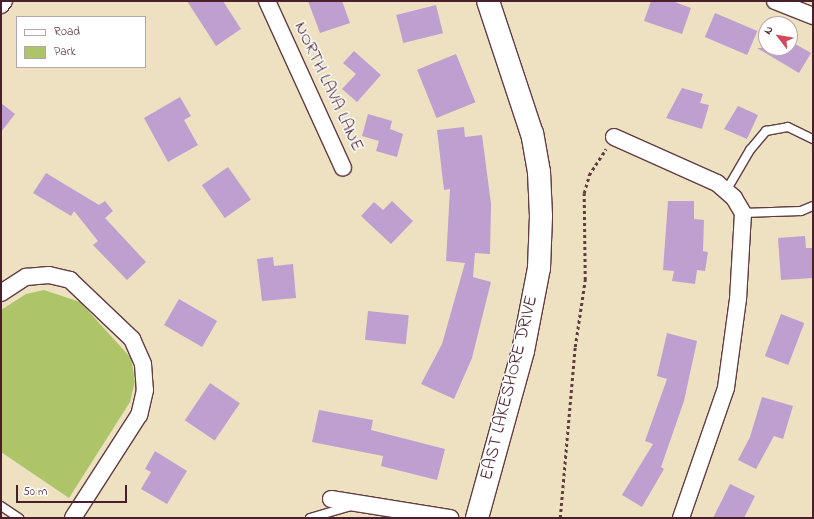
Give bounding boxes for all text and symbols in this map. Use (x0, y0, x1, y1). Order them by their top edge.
legend (16, 16, 146, 68)
north arrow (758, 16, 798, 56)
street label: NORTH LAVA LANE (288, 19, 368, 155)
text: Road (54, 23, 80, 41)
text: N (760, 23, 777, 38)
text: Park (54, 43, 76, 61)
street label: EAST LAKESHORE DRIVE (477, 293, 543, 483)
scale bar (18, 477, 129, 503)
text: 50 m (23, 483, 47, 501)

